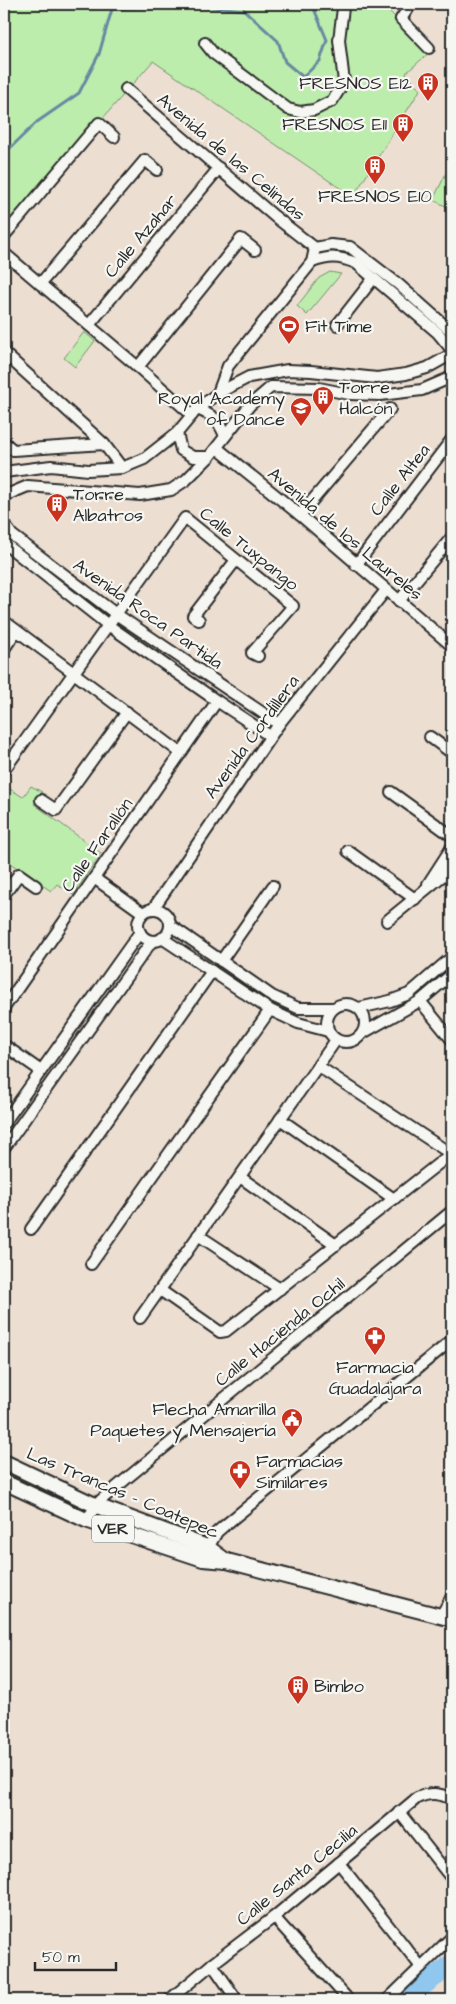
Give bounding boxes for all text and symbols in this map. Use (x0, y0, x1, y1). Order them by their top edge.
place label: FRESNOS E12 (299, 71, 413, 96)
building icon: FRESNOS E12 (416, 71, 440, 102)
street label: Avenida de las Celindas (151, 87, 311, 227)
place label: FRESNOS E11 (282, 112, 387, 137)
building icon: FRESNOS E11 (391, 112, 415, 143)
building icon: FRESNOS E10 (363, 154, 387, 185)
place label: FRESNOS E10 (318, 184, 432, 209)
street label: Calle Azahar (99, 189, 183, 283)
sports icon: Fit Time (277, 314, 301, 345)
place label: Fit Time (305, 314, 373, 339)
place label: Torre Halcón (339, 375, 392, 421)
building icon: Torre Halcón (311, 385, 335, 416)
place label: Royal Academy of Dance (158, 386, 285, 432)
school or university icon: Royal Academy of Dance (289, 396, 313, 427)
street label: Calle Altea (364, 439, 436, 521)
street label: Avenida de los Laureles (262, 462, 428, 606)
place label: Torre Albatros (73, 482, 143, 528)
building icon: Torre Albatros (45, 492, 69, 523)
street label: Calle Tuxpango (194, 501, 304, 598)
street label: Avenida Roca Partida (68, 553, 228, 675)
street label: Avenida Cordillera (199, 670, 305, 804)
street label: Calle Farallón (55, 793, 139, 897)
street label: Calle Hacienda Ochil (210, 1272, 351, 1392)
pharmacy icon: Farmacia Guadalajara (363, 1325, 387, 1356)
place label: Farmacia Guadalajara (329, 1355, 421, 1401)
place label: Flecha Amarilla Paquetes y Mensajería (90, 1397, 276, 1444)
public building icon: Flecha Amarilla Paquetes y Mensajería (280, 1407, 304, 1438)
street label: Las Trancas - Coatepec (23, 1441, 223, 1545)
place label: Farmacias Similares (256, 1449, 343, 1495)
pharmacy icon: Farmacias Similares (228, 1459, 252, 1490)
road number: VER (92, 1516, 134, 1542)
building icon: Bimbo (286, 1674, 310, 1705)
place label: Bimbo (314, 1674, 364, 1699)
street label: Calle Santa Cecilia (231, 1818, 363, 1932)
scale bar (35, 1939, 116, 1971)
text: 50 m (42, 1947, 80, 1968)

